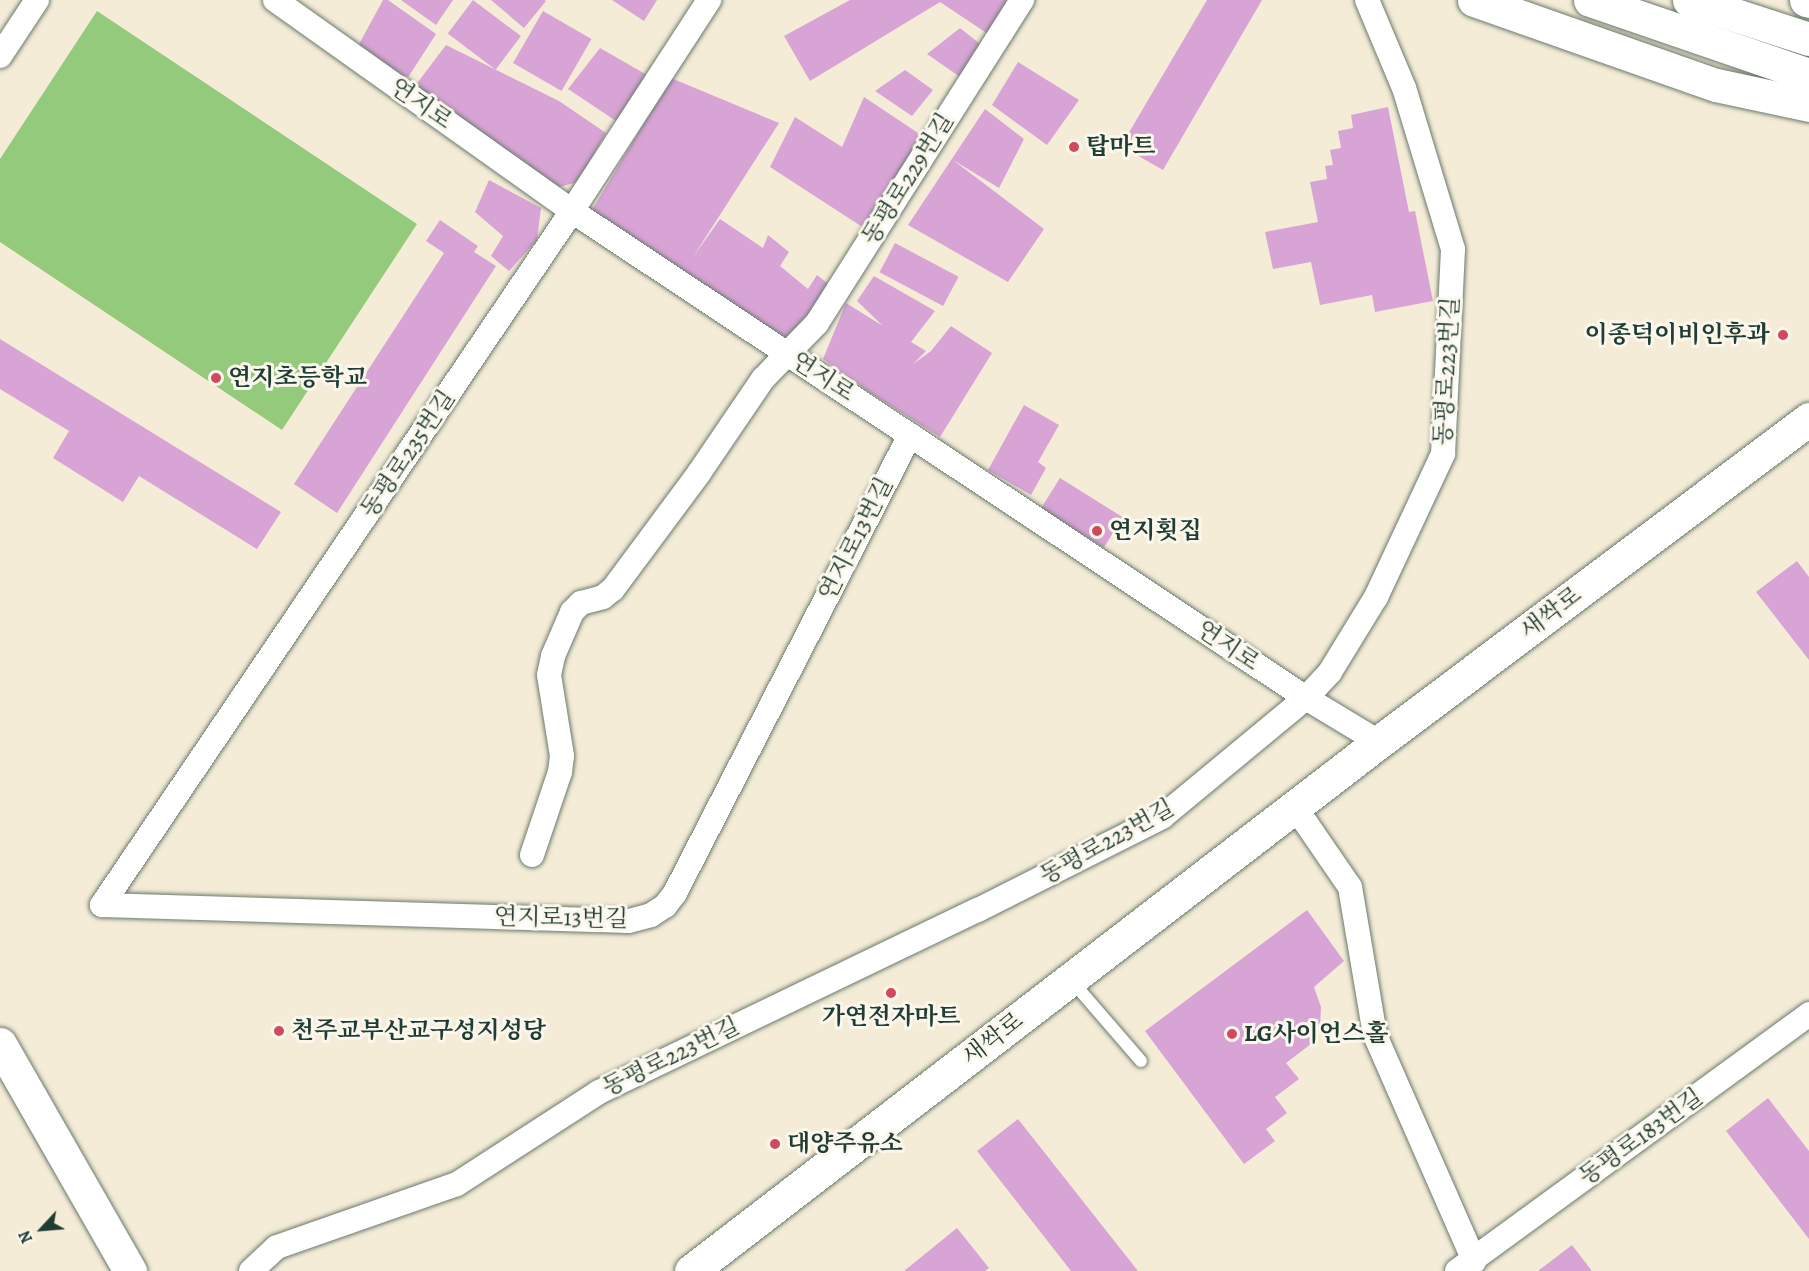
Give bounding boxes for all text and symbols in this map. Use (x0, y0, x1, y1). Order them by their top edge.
street label: 연지로 (384, 72, 458, 136)
street label: 동평로229번길 (856, 108, 960, 250)
place label: 탑마트 (1086, 133, 1156, 161)
marker: 탑마트 (1067, 140, 1081, 154)
street label: 동평로223번길 (1429, 296, 1465, 446)
place label: 이종덕이비인후과 (1585, 321, 1770, 349)
marker: 이종덕이비인후과 (1774, 326, 1792, 344)
street label: 연지로 (786, 346, 860, 408)
place label: 연지초등학교 (228, 364, 367, 392)
marker: 연지초등학교 (209, 371, 223, 385)
street label: 동평로235번길 (355, 385, 461, 523)
street label: 연지로13번길 (813, 473, 899, 605)
place label: 연지횟집 (1109, 517, 1202, 545)
marker: 연지횟집 (1090, 524, 1104, 538)
street label: 새싹로 (1515, 581, 1587, 645)
street label: 연지로 (1191, 615, 1265, 677)
street label: 동평로223번길 (1035, 793, 1179, 891)
street label: 연지로13번길 (494, 902, 628, 934)
marker: 가연전자마트 (884, 986, 898, 1000)
place label: 가연전자마트 (821, 1003, 961, 1031)
street label: 새싹로 (957, 1006, 1029, 1072)
street label: 동평로223번길 (598, 1011, 744, 1103)
place label: 천주교부산교구성지성당 (291, 1017, 546, 1045)
place label: LG사이언스홀 (1244, 1020, 1388, 1048)
marker: 천주교부산교구성지성당 (272, 1024, 286, 1038)
marker: LG사이언스홀 (1225, 1027, 1239, 1041)
street label: 동평로183번길 (1574, 1083, 1708, 1191)
place label: 대양주유소 (787, 1130, 903, 1158)
marker: 대양주유소 (768, 1137, 782, 1151)
north arrow (12, 1199, 72, 1259)
text: N (13, 1227, 38, 1247)

